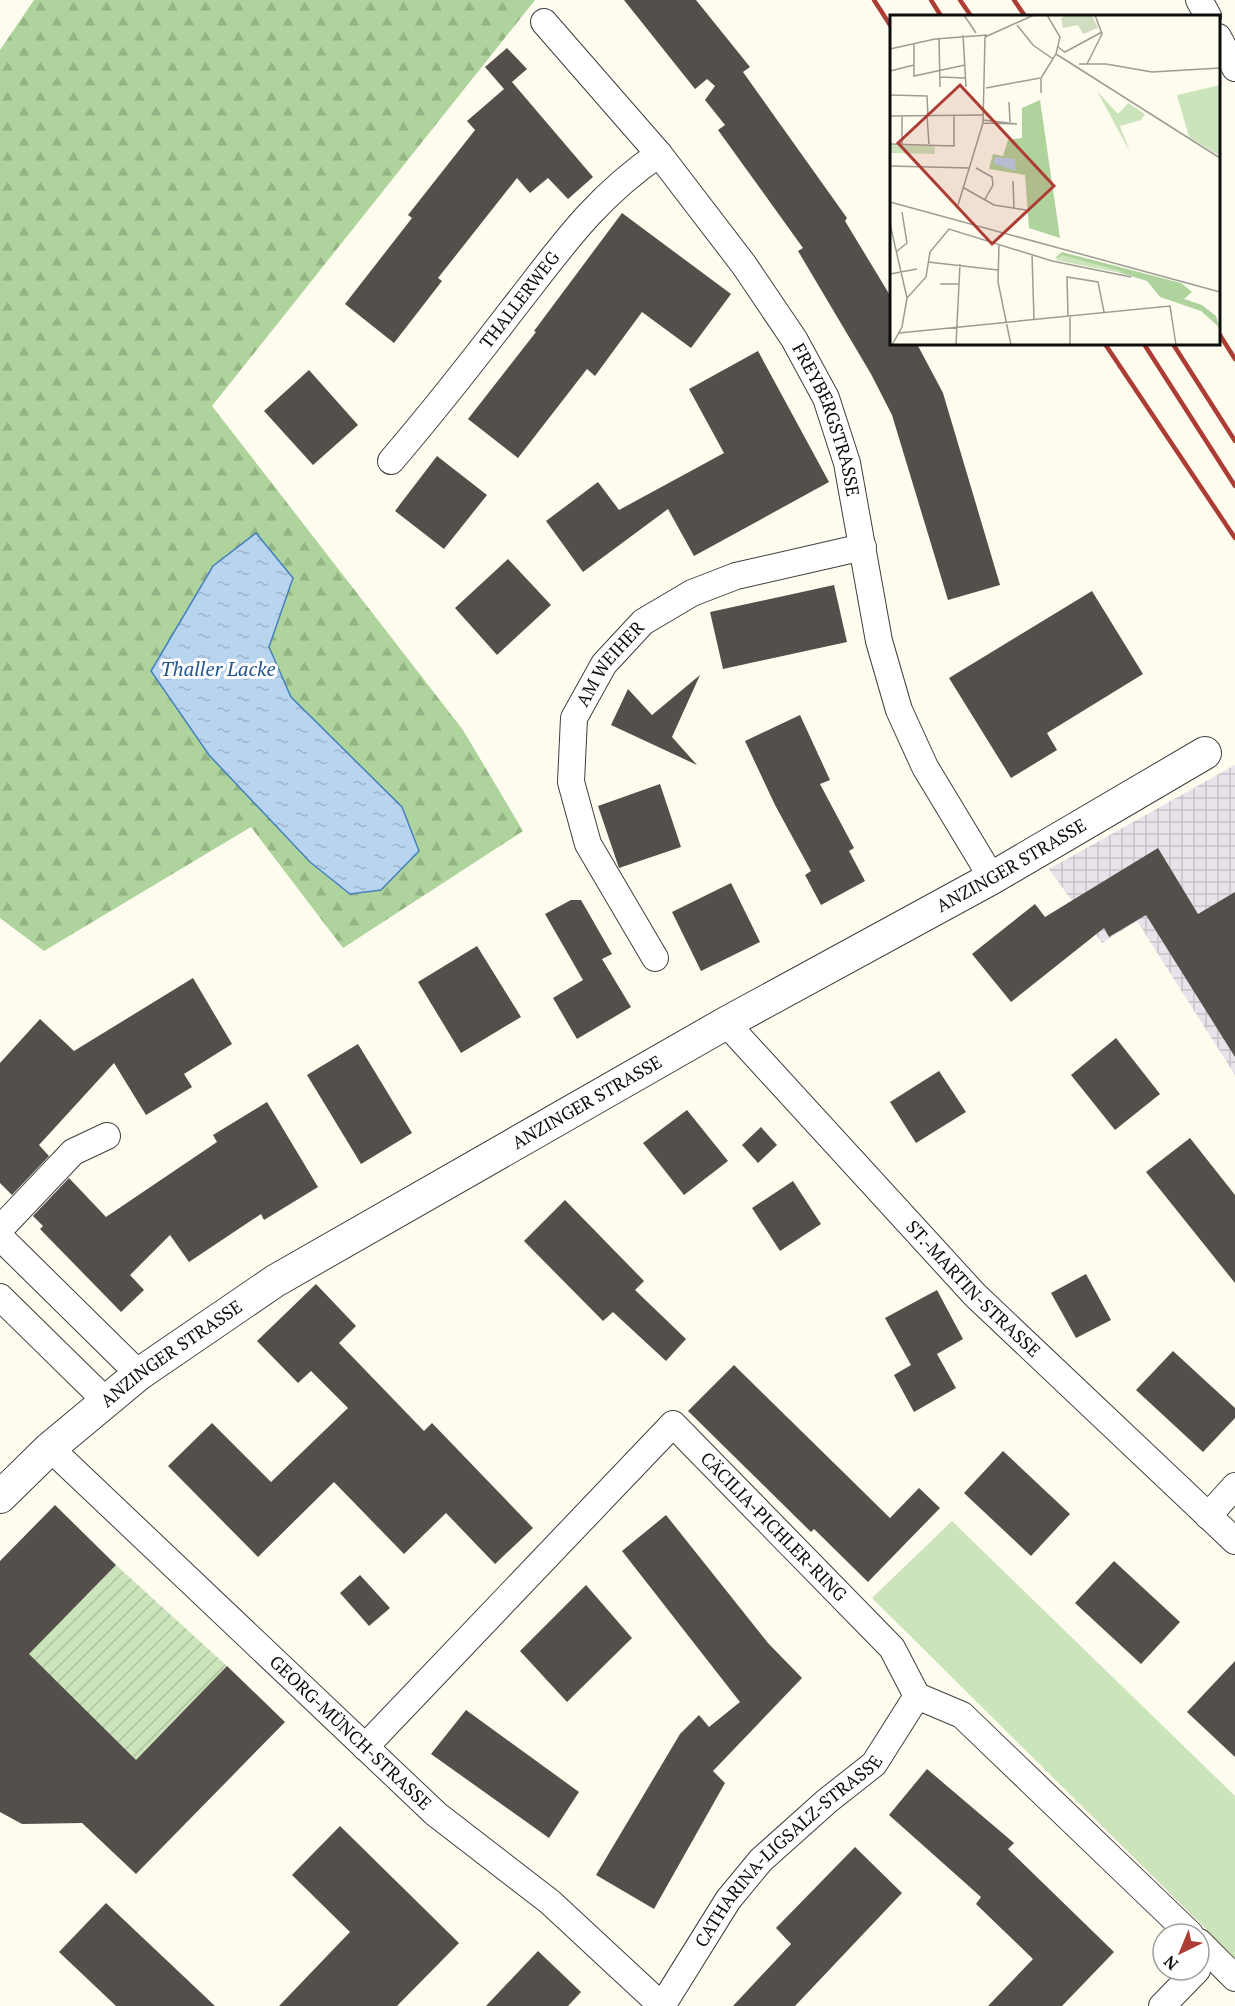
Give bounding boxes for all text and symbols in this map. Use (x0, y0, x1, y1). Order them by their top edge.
inset map (890, 15, 1220, 345)
street label: THALLERWEG (474, 245, 565, 353)
street label: FREYBERGSTRASSE (787, 339, 866, 498)
street label: AM WEIHER (570, 615, 649, 710)
water label: Thaller Lacke (161, 655, 276, 682)
street label: ANZINGER STRASSE (932, 812, 1090, 917)
street label: ANZINGER STRASSE (507, 1049, 666, 1154)
street label: ST.-MARTIN-STRASSE (901, 1215, 1046, 1362)
street label: ANZINGER STRASSE (95, 1294, 247, 1412)
street label: CÄCILIA-PICHLER-RING (696, 1446, 853, 1606)
street label: GEORG-MÜNCH-STRASSE (265, 1650, 437, 1815)
street label: CATHARINA-LIGSALZ-STRASSE (689, 1750, 887, 1951)
north arrow (1151, 1922, 1211, 1982)
text: N (1159, 1951, 1183, 1975)

